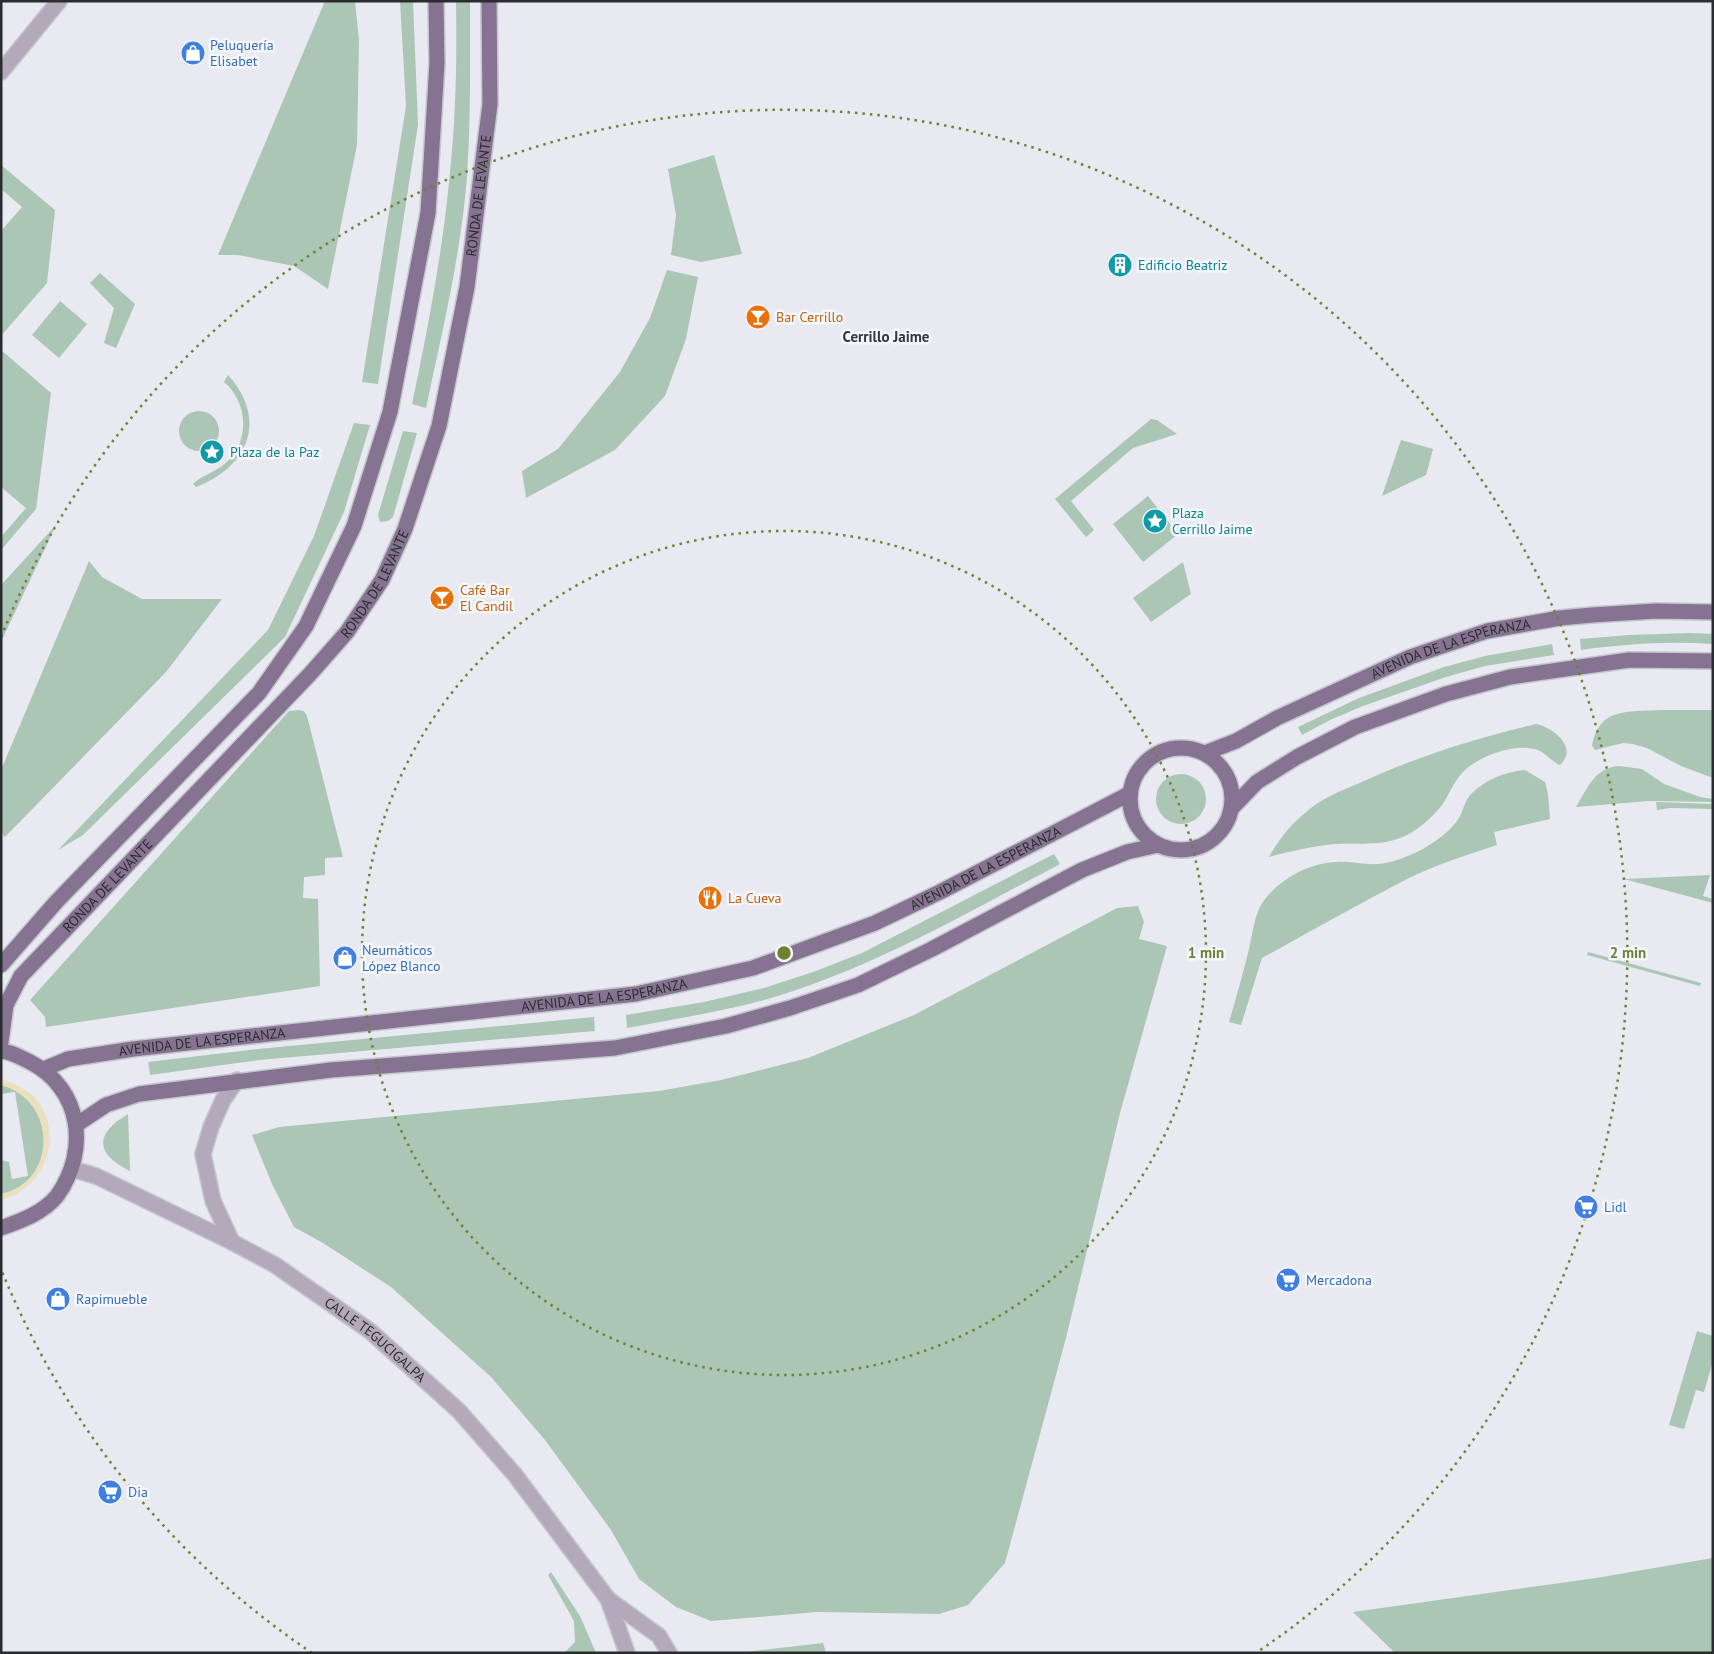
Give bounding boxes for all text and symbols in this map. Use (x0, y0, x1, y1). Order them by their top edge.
place label: Peluquería Elisabet (210, 36, 274, 70)
shop icon: Peluquería Elisabet (180, 40, 206, 66)
street label: RONDA DE LEVANTE (462, 134, 495, 257)
building icon: Edificio Beatriz (1107, 252, 1133, 278)
place label: Edificio Beatriz (1138, 256, 1227, 274)
bar icon: Bar Cerrillo (745, 304, 771, 330)
place label: Bar Cerrillo (776, 308, 843, 326)
district label: Cerrillo Jaime (843, 327, 930, 346)
place icon: Plaza de la Paz (199, 439, 225, 465)
place label: Plaza de la Paz (230, 443, 320, 461)
place label: Plaza Cerrillo Jaime (1172, 504, 1253, 538)
place icon: Plaza Cerrillo Jaime (1142, 508, 1168, 534)
street label: RONDA DE LEVANTE (337, 527, 413, 642)
place label: Café Bar El Candil (460, 581, 513, 615)
bar icon: Café Bar El Candil (429, 585, 455, 611)
street label: AVENIDA DE LA ESPERANZA (1368, 614, 1533, 683)
street label: AVENIDA DE LA ESPERANZA (907, 821, 1065, 914)
street label: RONDA DE LEVANTE (59, 835, 156, 936)
restaurant icon: La Cueva (697, 885, 723, 911)
place label: La Cueva (728, 889, 781, 907)
place label: Neumáticos López Blanco (362, 941, 440, 975)
text: 1 min (1188, 943, 1224, 962)
text: 2 min (1610, 943, 1646, 962)
centre of rings (775, 944, 793, 962)
shop icon: Neumáticos López Blanco (332, 945, 358, 971)
street label: AVENIDA DE LA ESPERANZA (520, 974, 689, 1015)
street label: AVENIDA DE LA ESPERANZA (117, 1023, 287, 1060)
supermarket icon: Lidl (1573, 1194, 1599, 1220)
place label: Lidl (1604, 1198, 1627, 1216)
supermarket icon: Mercadona (1275, 1267, 1301, 1293)
place label: Mercadona (1306, 1271, 1372, 1289)
shop icon: Rapimueble (45, 1286, 71, 1312)
place label: Rapimueble (76, 1290, 147, 1308)
street label: CALLE TEGUCIGALPA (321, 1293, 430, 1386)
supermarket icon: Dia (97, 1479, 123, 1505)
place label: Dia (128, 1483, 148, 1501)

